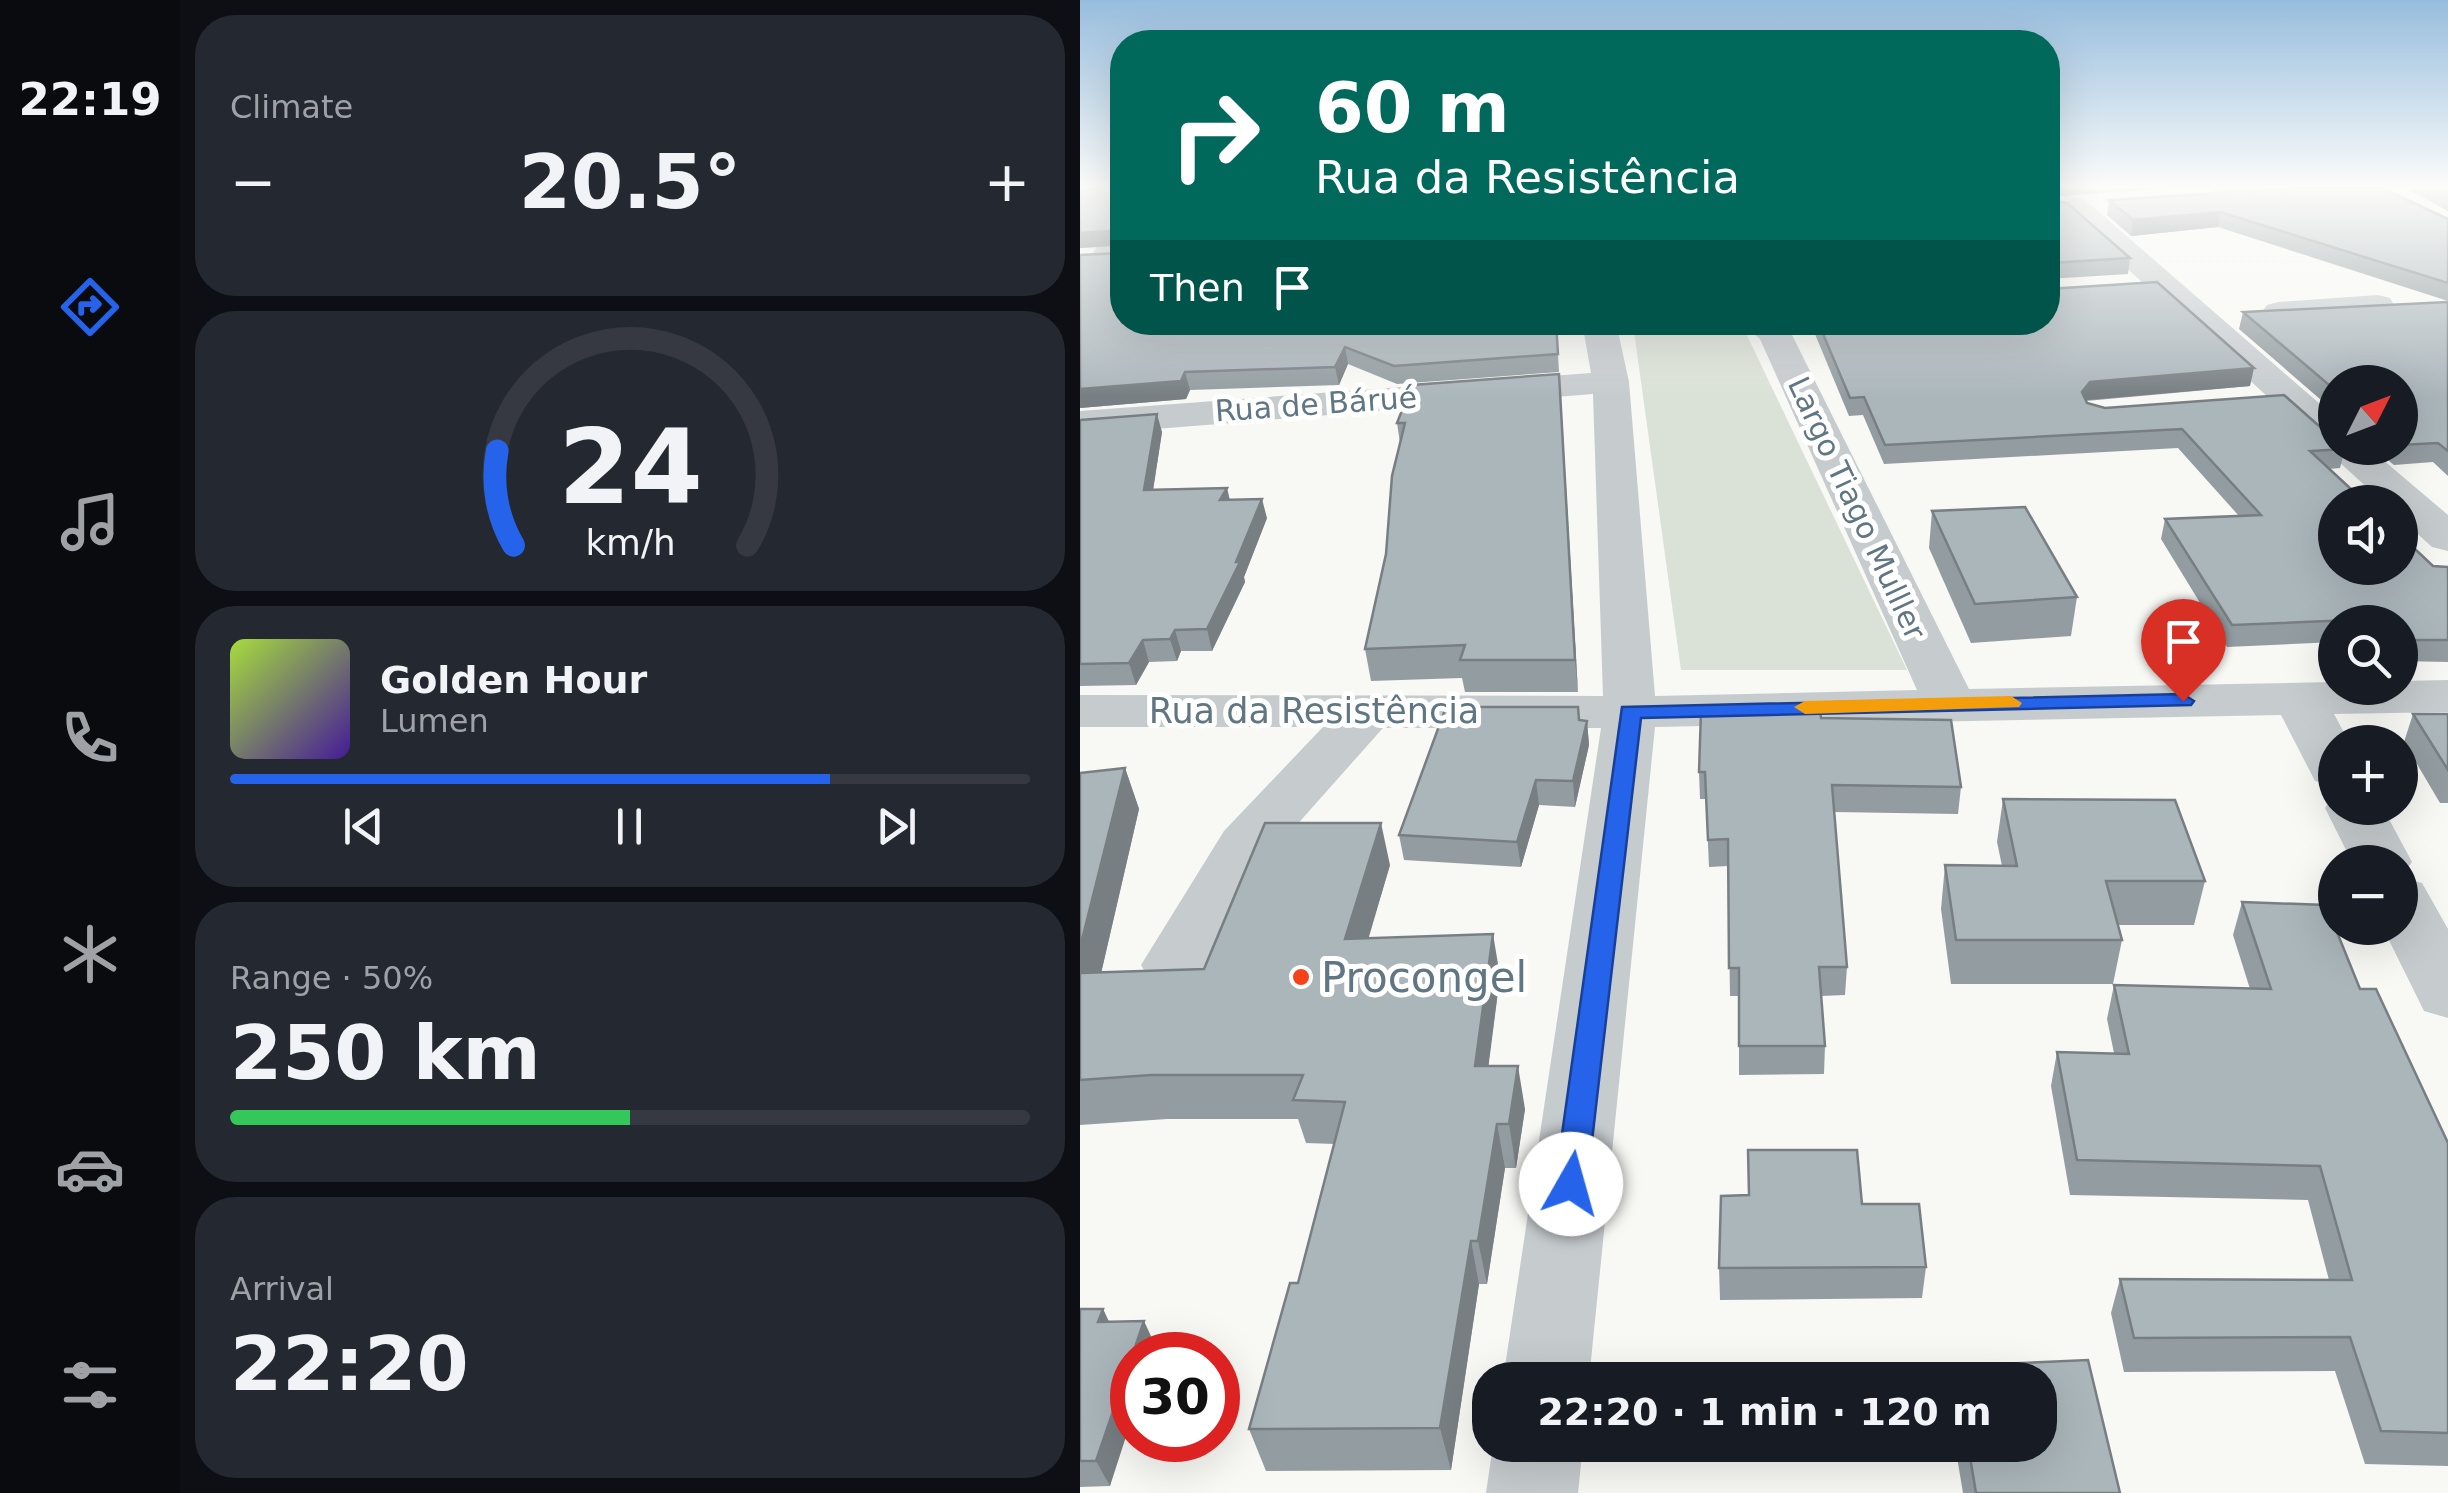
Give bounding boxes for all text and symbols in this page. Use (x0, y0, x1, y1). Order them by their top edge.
text: 60 m (1315, 67, 1510, 149)
icon: right (1150, 70, 1280, 200)
text: 22:19 (18, 73, 162, 126)
text: Climate (230, 88, 353, 126)
text: 20.5° (519, 138, 741, 226)
text: − (230, 150, 276, 214)
text: + (984, 150, 1030, 214)
text: Rua da Resistência (1315, 151, 1740, 204)
icon: arrive (1265, 260, 1320, 315)
text: Then (1150, 266, 1245, 310)
icon: directions (55, 272, 125, 342)
north arrow (2318, 365, 2418, 465)
map controls (2318, 365, 2418, 945)
street label: Largo Tiago Mulller (1781, 371, 1933, 645)
street label: Rua de Bárué (1214, 379, 1418, 429)
text: 24 (558, 406, 702, 528)
button: sound (2318, 485, 2418, 585)
icon: music (55, 487, 125, 557)
text: km/h (585, 522, 675, 563)
pin (2141, 599, 2226, 702)
button: search (2318, 605, 2418, 705)
icon: arrive (2156, 614, 2211, 669)
text: Golden Hour (380, 658, 647, 702)
street label: Rua da Resistência (1149, 691, 1479, 731)
text: Lumen (380, 702, 489, 740)
icon: phone (55, 703, 125, 773)
button: + (2318, 725, 2418, 825)
icon: previous (336, 799, 391, 854)
icon: pause (602, 799, 657, 854)
icon: next (869, 799, 924, 854)
button: − (2318, 845, 2418, 945)
icon: climate (55, 919, 125, 989)
place label: Procongel (1321, 953, 1527, 1002)
text: Range · 50% (230, 959, 433, 997)
marker: Procongel (1290, 966, 1312, 988)
text: 250 km (230, 1009, 541, 1097)
position arrow (1519, 1132, 1623, 1236)
icon: car (55, 1134, 125, 1204)
text: Arrival (230, 1270, 334, 1308)
text: 22:20 (230, 1320, 469, 1408)
speed limit sign: 30 (1110, 1332, 1240, 1462)
icon: filters (55, 1350, 125, 1420)
text: 22:20 · 1 min · 120 m (1537, 1390, 1992, 1434)

